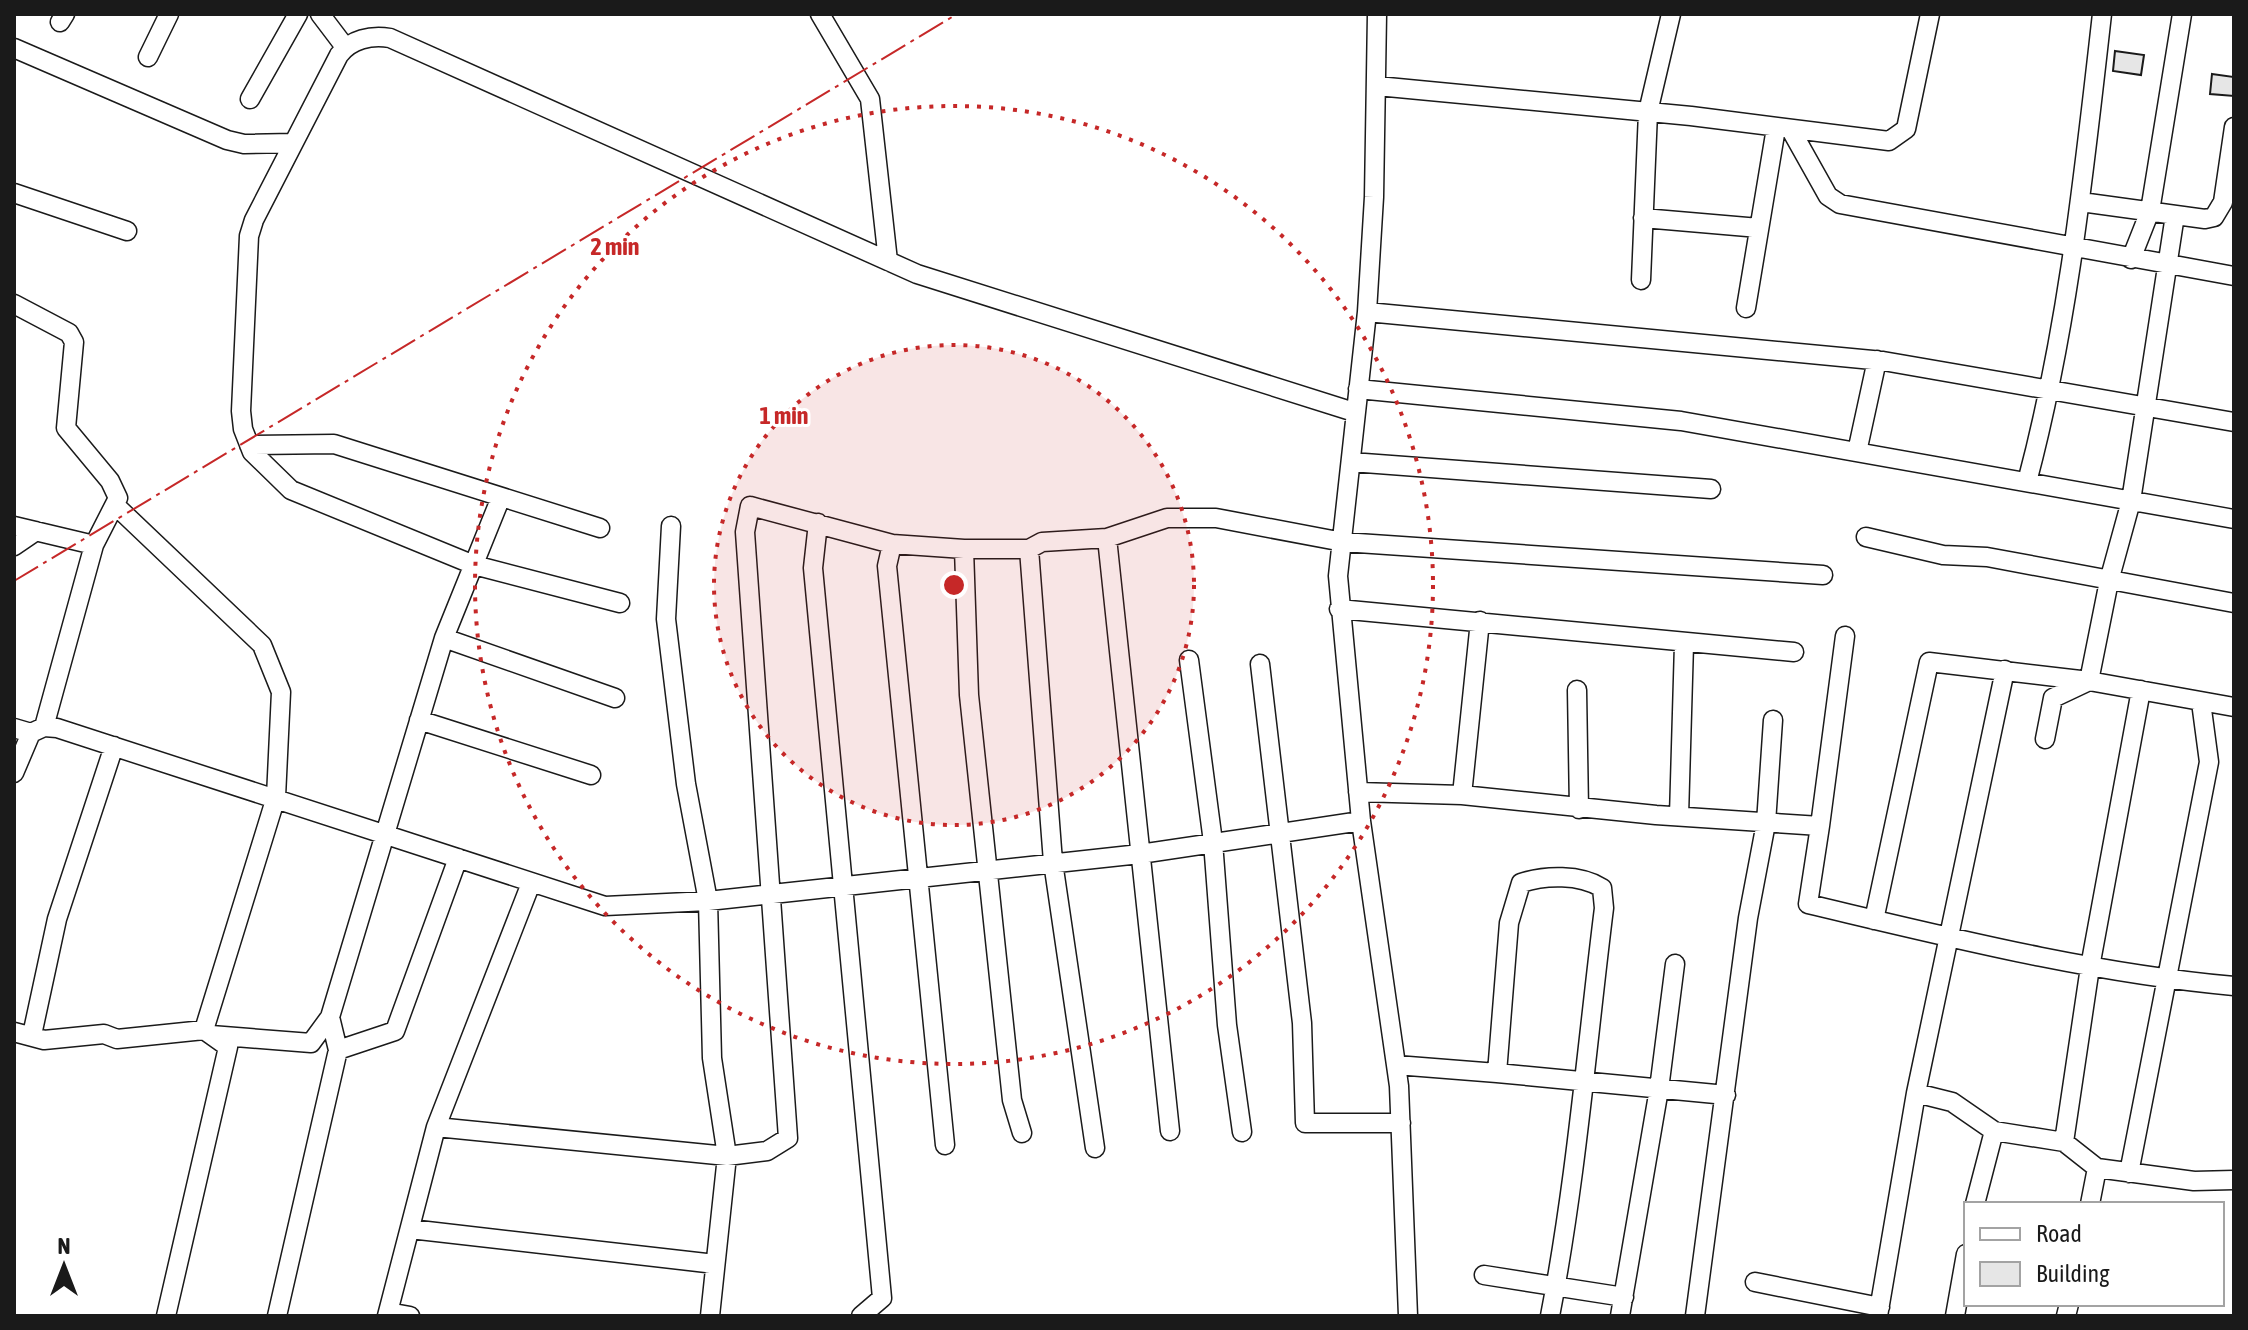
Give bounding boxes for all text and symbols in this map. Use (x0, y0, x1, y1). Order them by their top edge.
text: 2 min (590, 233, 640, 260)
text: 1 min (759, 402, 809, 429)
centre of rings (940, 571, 968, 599)
legend (1964, 1202, 2224, 1306)
text: Road (2036, 1220, 2082, 1247)
north arrow (24, 1226, 104, 1306)
text: N (58, 1233, 70, 1259)
text: Building (2036, 1260, 2110, 1287)

